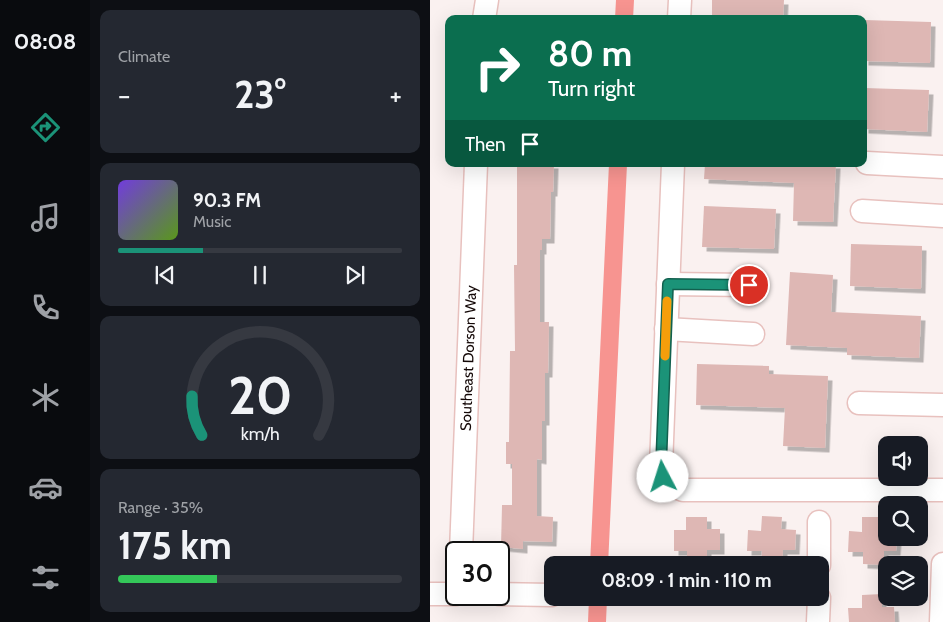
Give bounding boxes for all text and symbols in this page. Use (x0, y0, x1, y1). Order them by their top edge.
text: 08:08 (14, 28, 76, 55)
text: 80 m (548, 32, 632, 75)
icon: right (465, 35, 530, 100)
text: Climate (118, 47, 170, 66)
text: 23° (234, 71, 286, 118)
text: Turn right (548, 75, 635, 102)
text: − (118, 78, 130, 112)
text: + (390, 78, 402, 112)
icon: directions (28, 110, 63, 145)
icon: arrive (516, 130, 544, 158)
text: Then (465, 133, 506, 156)
text: 90.3 FM (193, 189, 261, 212)
icon: music (28, 200, 63, 235)
text: Music (193, 212, 231, 231)
icon: previous (151, 261, 179, 289)
icon: pause (246, 261, 274, 289)
icon: next (341, 261, 369, 289)
pin (728, 264, 770, 306)
icon: arrive (735, 271, 763, 299)
street label: Southeast Dorson Way (457, 285, 480, 431)
icon: phone (28, 290, 63, 325)
text: 20 (228, 364, 292, 427)
icon: climate (28, 380, 63, 415)
text: km/h (240, 423, 280, 444)
map controls (878, 436, 928, 606)
button: sound (878, 436, 928, 486)
position arrow (636, 450, 688, 502)
icon: car (28, 470, 63, 505)
button: search (878, 496, 928, 546)
text: Range · 35% (118, 498, 203, 517)
text: 175 km (118, 522, 232, 569)
speed limit sign: 30 (445, 541, 510, 606)
button: layers (878, 556, 928, 606)
icon: filters (28, 560, 63, 595)
text: 08:09 · 1 min · 110 m (601, 569, 772, 592)

